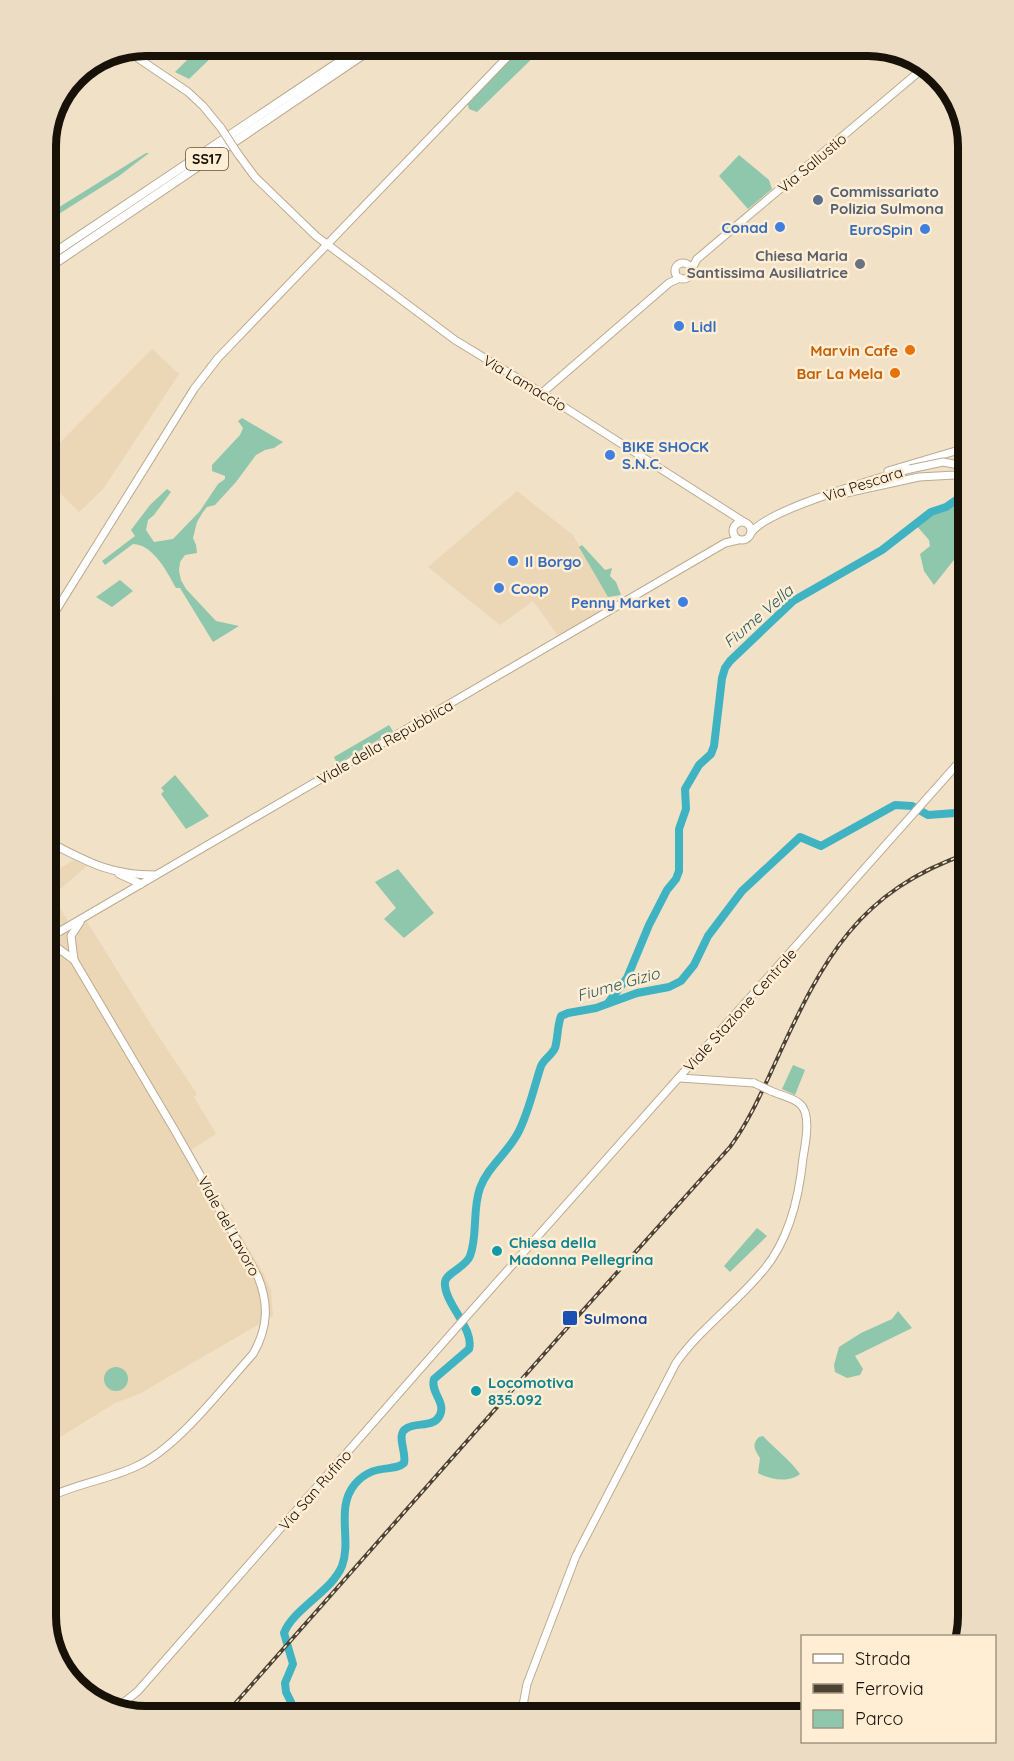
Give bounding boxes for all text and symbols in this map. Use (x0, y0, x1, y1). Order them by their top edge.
street label: Via Sallustio (774, 129, 850, 197)
road number: SS17 (186, 148, 228, 170)
place label: Commissariato Polizia Sulmona (830, 182, 944, 218)
marker: Commissariato Polizia Sulmona (811, 193, 825, 207)
place label: Conad (721, 218, 768, 237)
marker: Conad (773, 220, 787, 234)
place label: EuroSpin (849, 220, 913, 239)
marker: EuroSpin (918, 222, 932, 236)
place label: Chiesa Maria Santissima Ausiliatrice (687, 246, 848, 282)
marker: Chiesa Maria Santissima Ausiliatrice (853, 257, 867, 271)
place label: Lidl (691, 317, 716, 336)
marker: Lidl (672, 319, 686, 333)
place label: Marvin Cafe (810, 341, 898, 360)
marker: Marvin Cafe (903, 343, 917, 357)
street label: Via Lamaccio (480, 351, 570, 415)
place label: Bar La Mela (796, 364, 883, 383)
marker: Bar La Mela (888, 366, 902, 380)
place label: BIKE SHOCK S.N.C. (622, 437, 709, 473)
marker: BIKE SHOCK S.N.C. (603, 448, 617, 462)
street label: Via Pescara (821, 462, 905, 506)
place label: Il Borgo (525, 552, 581, 571)
marker: Il Borgo (506, 554, 520, 568)
place label: Coop (511, 579, 549, 598)
water label: Fiume Vella (719, 579, 798, 652)
marker: Coop (492, 581, 506, 595)
place label: Penny Market (571, 593, 671, 612)
marker: Penny Market (676, 595, 690, 609)
street label: Viale della Repubblica (314, 695, 456, 789)
street label: Viale Stazione Centrale (679, 944, 801, 1076)
water label: Fiume Gizio (574, 962, 663, 1005)
street label: Viale del Lavoro (194, 1173, 264, 1279)
place label: Chiesa della Madonna Pellegrina (509, 1233, 653, 1269)
marker: Chiesa della Madonna Pellegrina (490, 1244, 504, 1258)
marker: Sulmona (561, 1309, 579, 1327)
place label: Sulmona (584, 1309, 647, 1328)
place label: Locomotiva 835.092 (488, 1373, 574, 1409)
marker: Locomotiva 835.092 (469, 1384, 483, 1398)
street label: Via San Rufino (275, 1445, 355, 1535)
legend (801, 1635, 996, 1743)
text: Strada (855, 1647, 911, 1670)
text: Ferrovia (855, 1677, 924, 1700)
text: Parco (855, 1707, 903, 1730)

